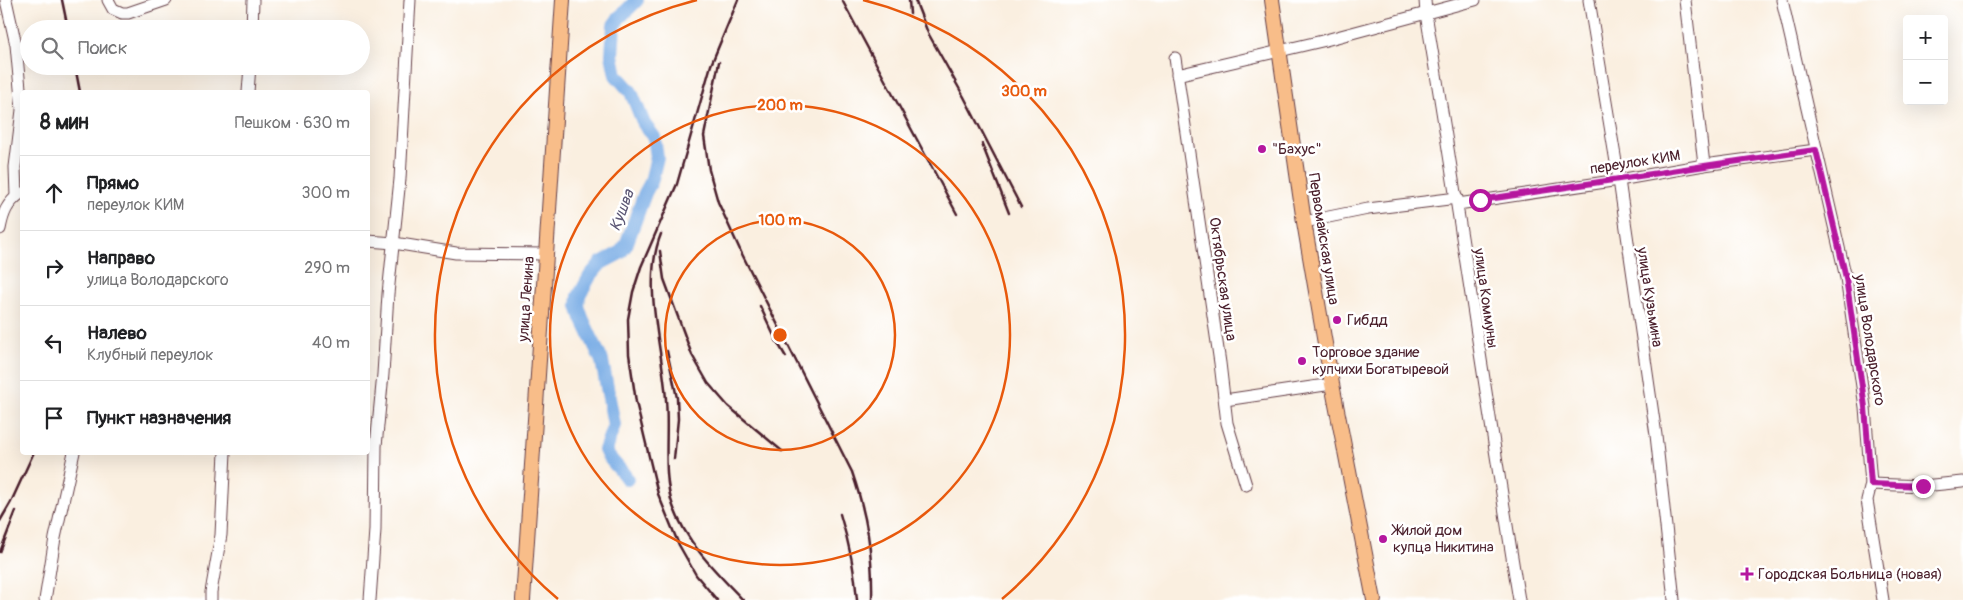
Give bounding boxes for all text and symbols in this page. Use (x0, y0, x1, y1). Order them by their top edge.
map controls (1903, 15, 1948, 105)
button: + (1903, 15, 1948, 60)
search box (20, 20, 370, 75)
icon: search (38, 34, 66, 62)
text: Поиск (78, 36, 128, 60)
button: − (1903, 60, 1948, 105)
text: 300 m (1001, 82, 1047, 101)
text: 200 m (757, 96, 803, 115)
text: 8 мин (40, 109, 89, 136)
text: Пешком · 630 m (235, 113, 350, 133)
place label: "Бахус" (1272, 140, 1322, 159)
marker: "Бахус" (1256, 143, 1268, 155)
street label: переулок КИМ (1589, 146, 1682, 179)
text: Прямо (87, 171, 139, 195)
street label: Первомайская улица (1304, 172, 1343, 306)
icon: ahead (40, 179, 68, 207)
text: 300 m (302, 183, 350, 203)
water label: Кушва (605, 185, 639, 234)
route start (1469, 189, 1492, 212)
text: переулок КИМ (87, 195, 184, 215)
text: 100 m (759, 211, 801, 230)
street label: Октябрьская улица (1204, 216, 1241, 342)
street label: улица Кузьмина (1632, 245, 1667, 348)
text: Направо (87, 246, 155, 270)
street label: улица Коммуны (1469, 246, 1502, 349)
icon: right (40, 254, 68, 282)
street label: улица Ленина (514, 256, 539, 343)
text: 290 m (304, 258, 350, 278)
text: улица Володарского (87, 270, 229, 290)
street label: улица Володарского (1850, 272, 1889, 407)
place label: Гибдд (1347, 311, 1387, 330)
marker: Гибдд (1331, 314, 1343, 326)
text: Налево (87, 321, 147, 345)
centre of rings (771, 326, 789, 344)
icon: left (40, 329, 68, 357)
text: 40 m (312, 333, 350, 353)
place label: Торговое здание купчихи Богатыревой (1312, 343, 1449, 379)
text: Клубный переулок (87, 345, 214, 365)
marker: Торговое здание купчихи Богатыревой (1296, 355, 1308, 367)
icon: arrive (40, 404, 68, 432)
text: Пункт назначения (87, 406, 231, 430)
route end (1912, 475, 1935, 498)
place label: Жилой дом купца Никитина (1391, 521, 1494, 557)
marker: Жилой дом купца Никитина (1377, 533, 1389, 545)
place label: Городская Больница (новая) (1758, 565, 1943, 584)
marker: Городская Больница (новая) (1740, 567, 1754, 581)

